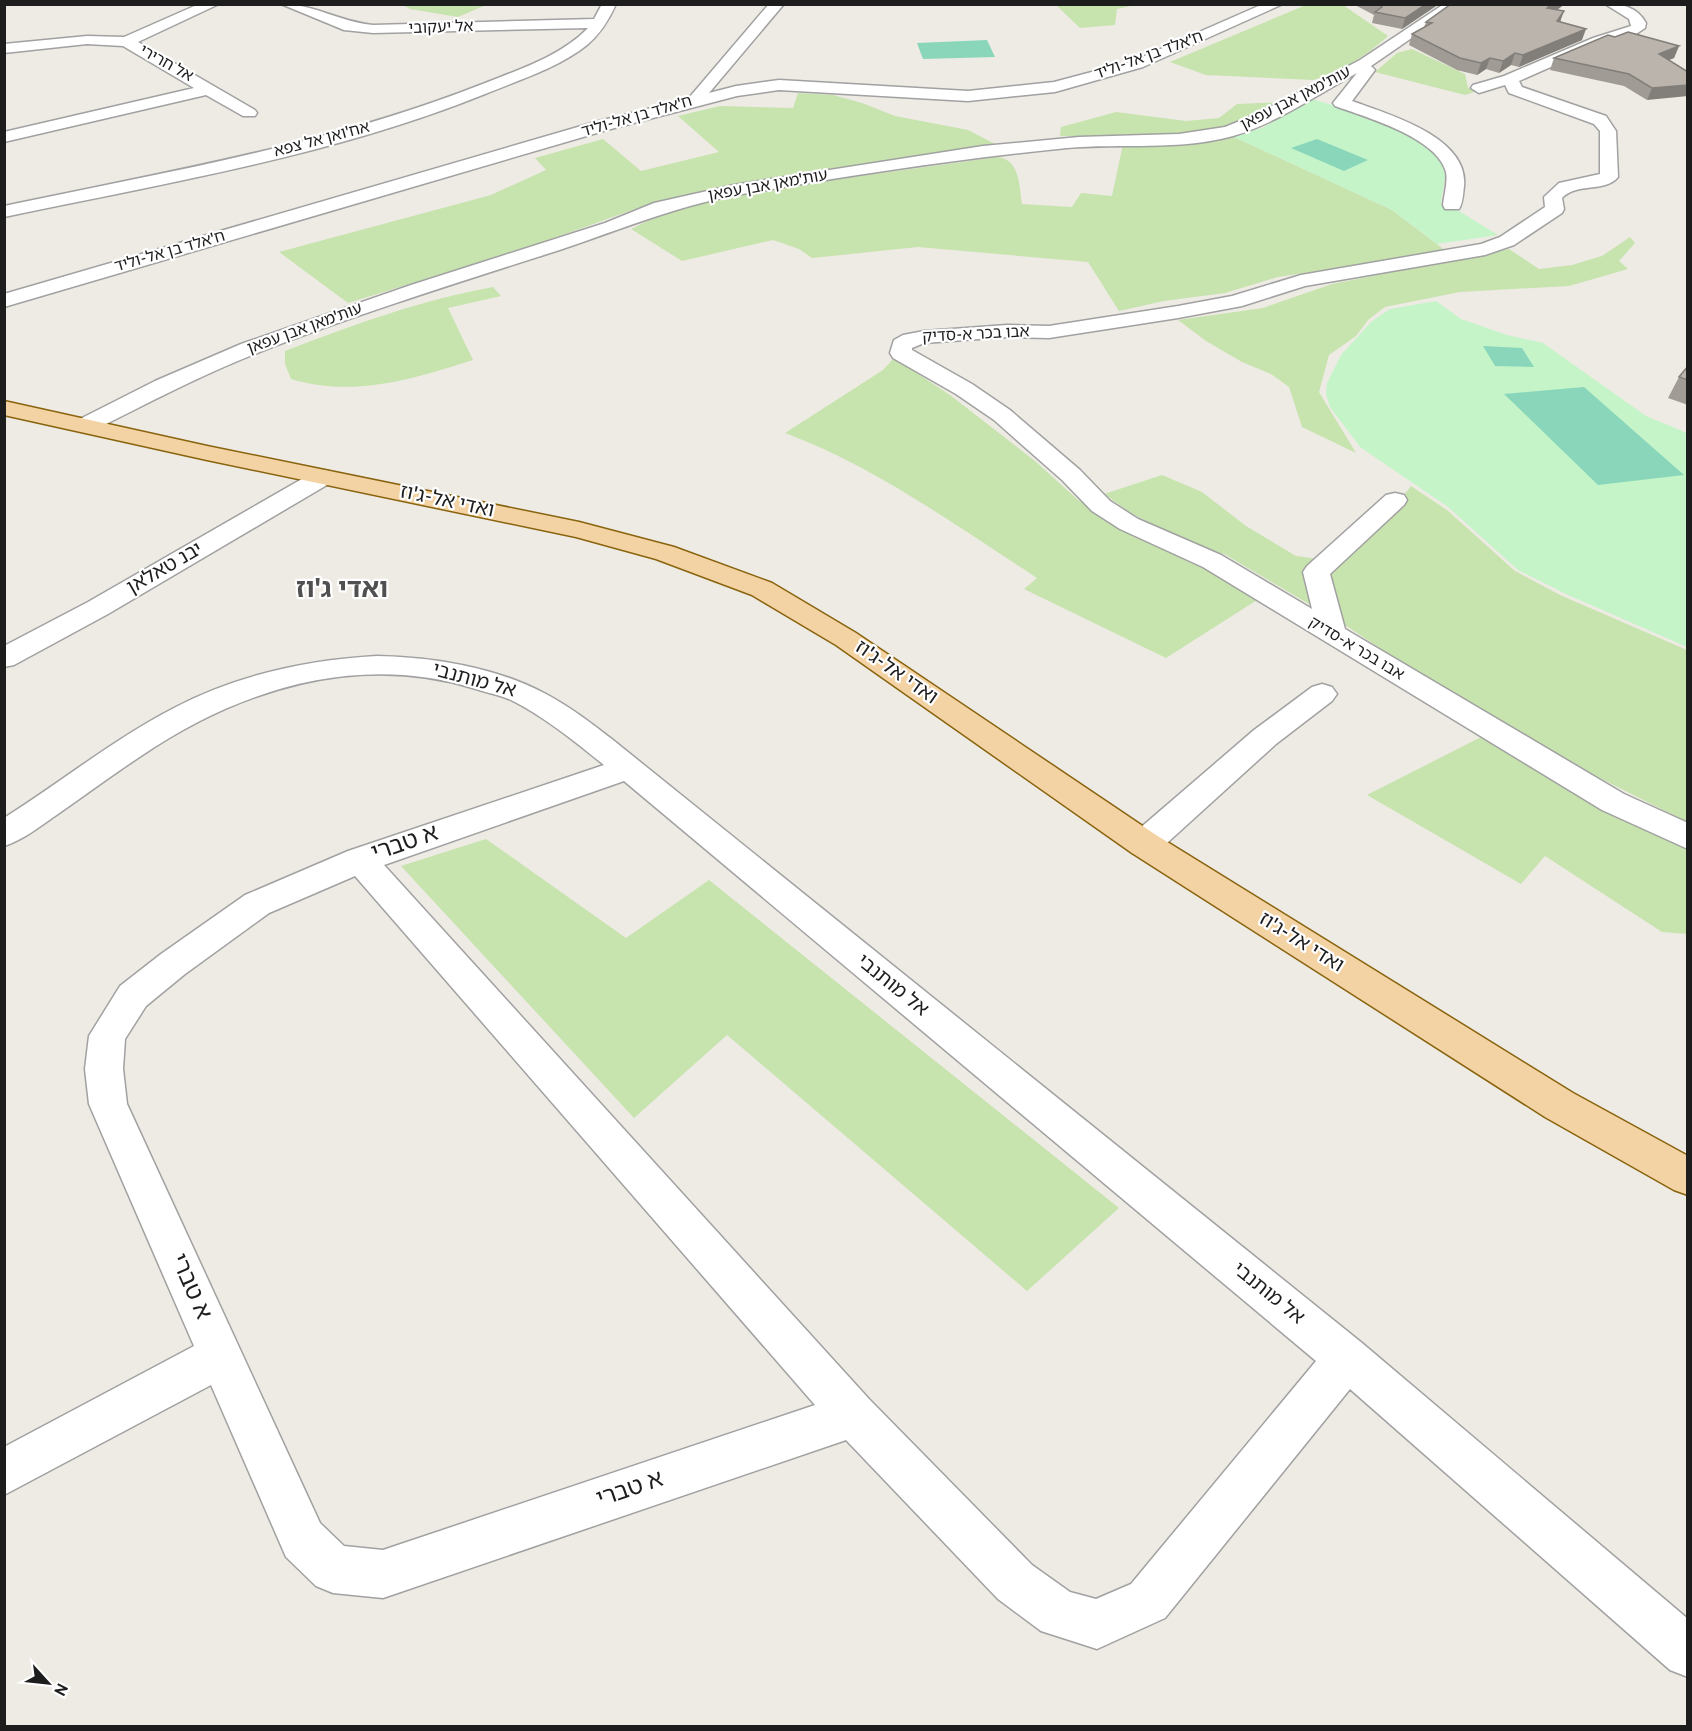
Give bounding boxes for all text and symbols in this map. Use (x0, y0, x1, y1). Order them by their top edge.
street label: אל יעקובי (408, 17, 474, 39)
street label: ח'אלד בן אל-וליד (1092, 27, 1206, 85)
street label: אל חרירי (136, 41, 196, 87)
street label: עות'מאן אבן עפאן (1237, 63, 1355, 135)
street label: ח'אלד בן אל-וליד (579, 92, 695, 142)
street label: אח'ואן אל צפא (272, 118, 372, 162)
street label: עות'מאן אבן עפאן (707, 166, 829, 206)
street label: ח'אלד בן אל-וליד (112, 227, 228, 277)
street label: עות'מאן אבן עפאן (245, 299, 365, 359)
street label: אבו בכר א-סדיק (922, 322, 1030, 348)
street label: ואדי אל-ג'וז (398, 479, 496, 525)
street label: יבנ טאלאן (122, 537, 208, 601)
district label: ואדי ג'וז (296, 574, 388, 607)
street label: אבו בכר א-סדיק (1305, 613, 1407, 685)
street label: ואדי אל-ג'וז (849, 635, 943, 711)
street label: אל מותנבי (429, 657, 519, 705)
street label: א טברי (368, 819, 442, 869)
street label: ואדי אל-ג'וז (1254, 907, 1348, 979)
street label: אל מותנבי (851, 949, 933, 1023)
street label: א טברי (162, 1249, 218, 1325)
street label: אל מותנבי (1227, 1257, 1309, 1331)
street label: א טברי (593, 1465, 667, 1515)
north arrow (18, 1653, 78, 1713)
text: N (48, 1679, 71, 1699)

